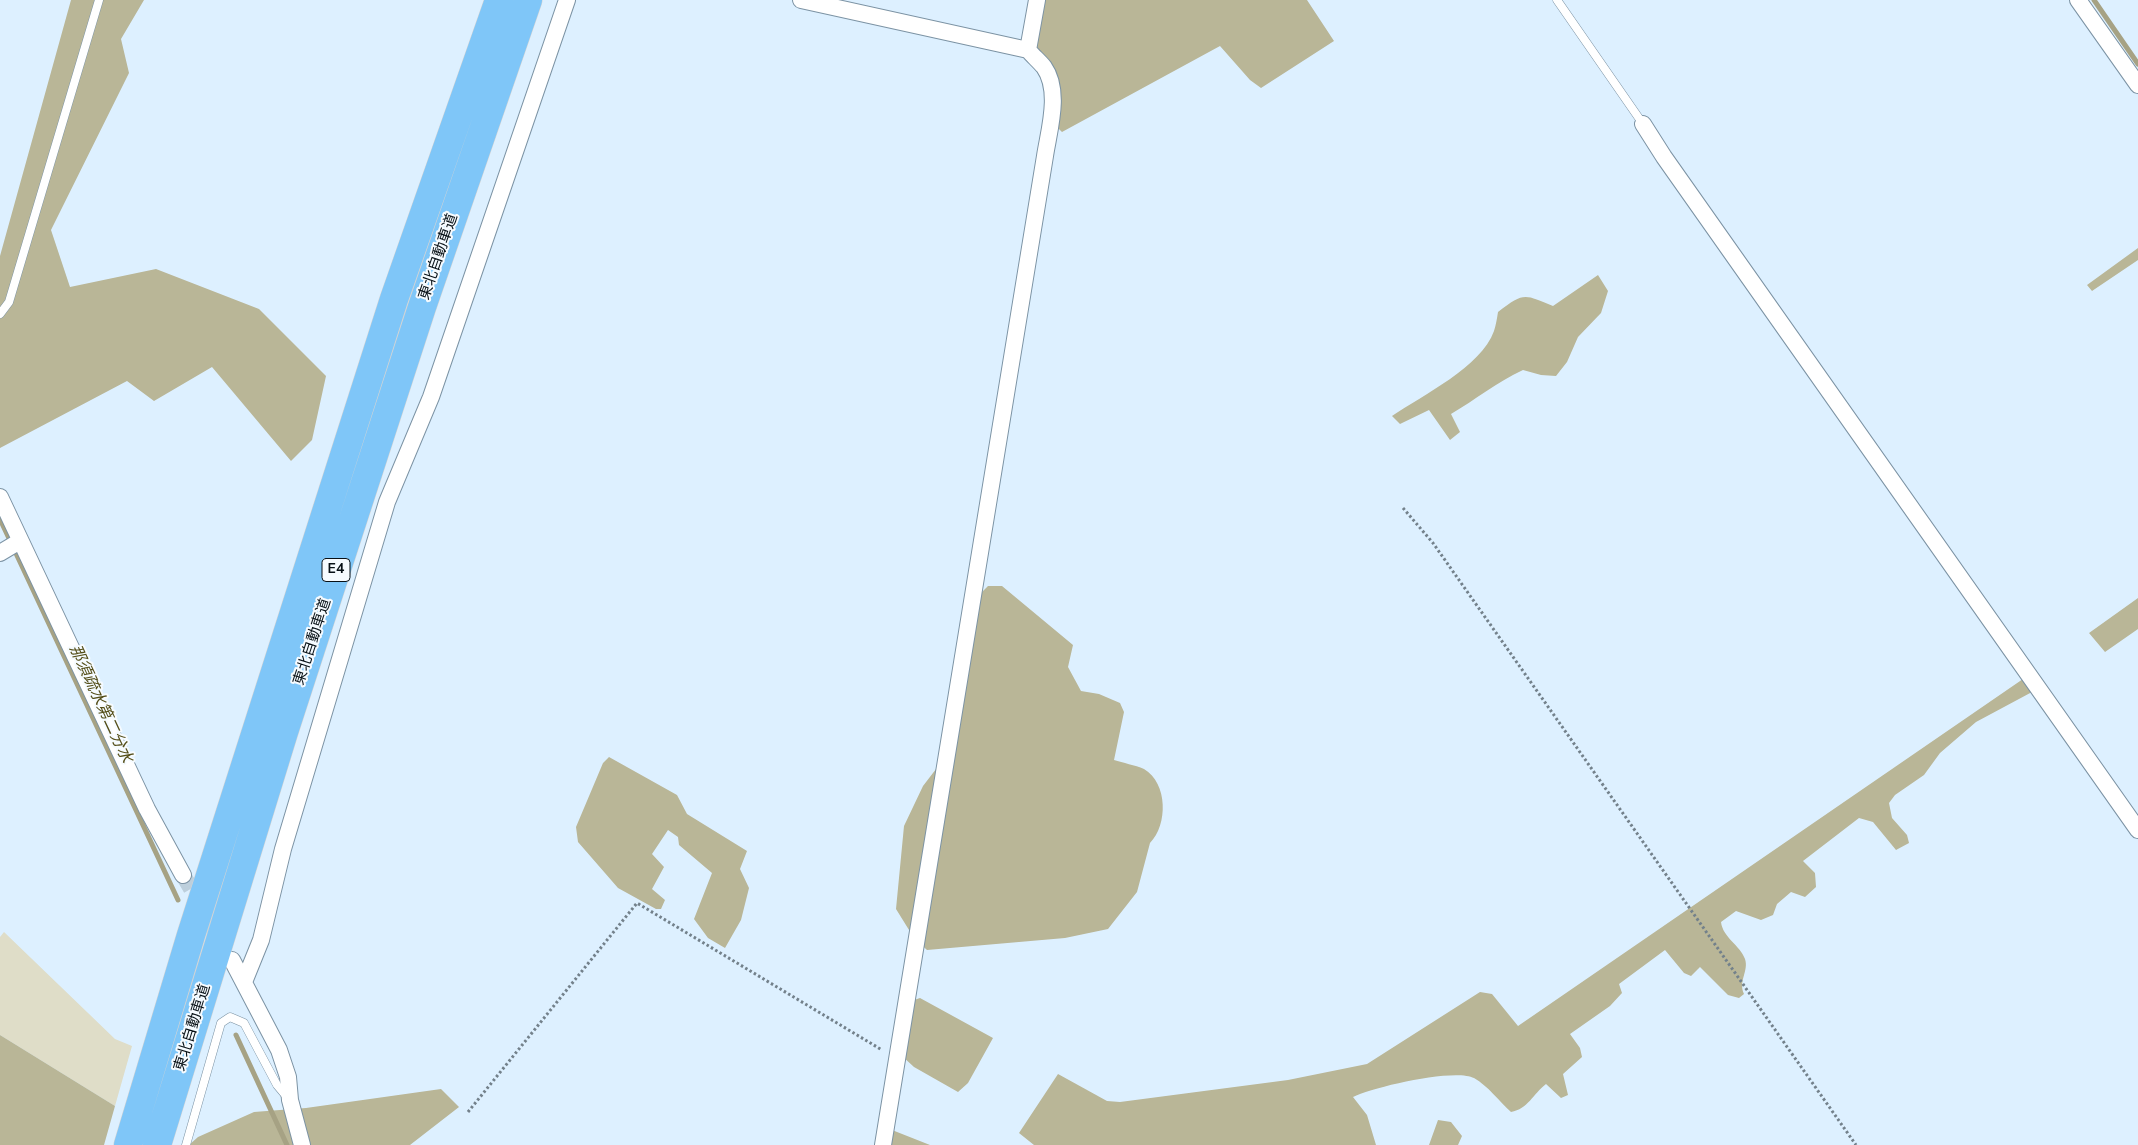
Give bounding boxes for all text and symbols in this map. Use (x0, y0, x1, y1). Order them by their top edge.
street label: 東北自動車道 (416, 212, 462, 302)
road number: E4 (322, 558, 350, 582)
street label: 東北自動車道 (291, 596, 335, 688)
water label: 那須疏水第二分水 (64, 642, 136, 766)
street label: 東北自動車道 (171, 982, 215, 1074)

